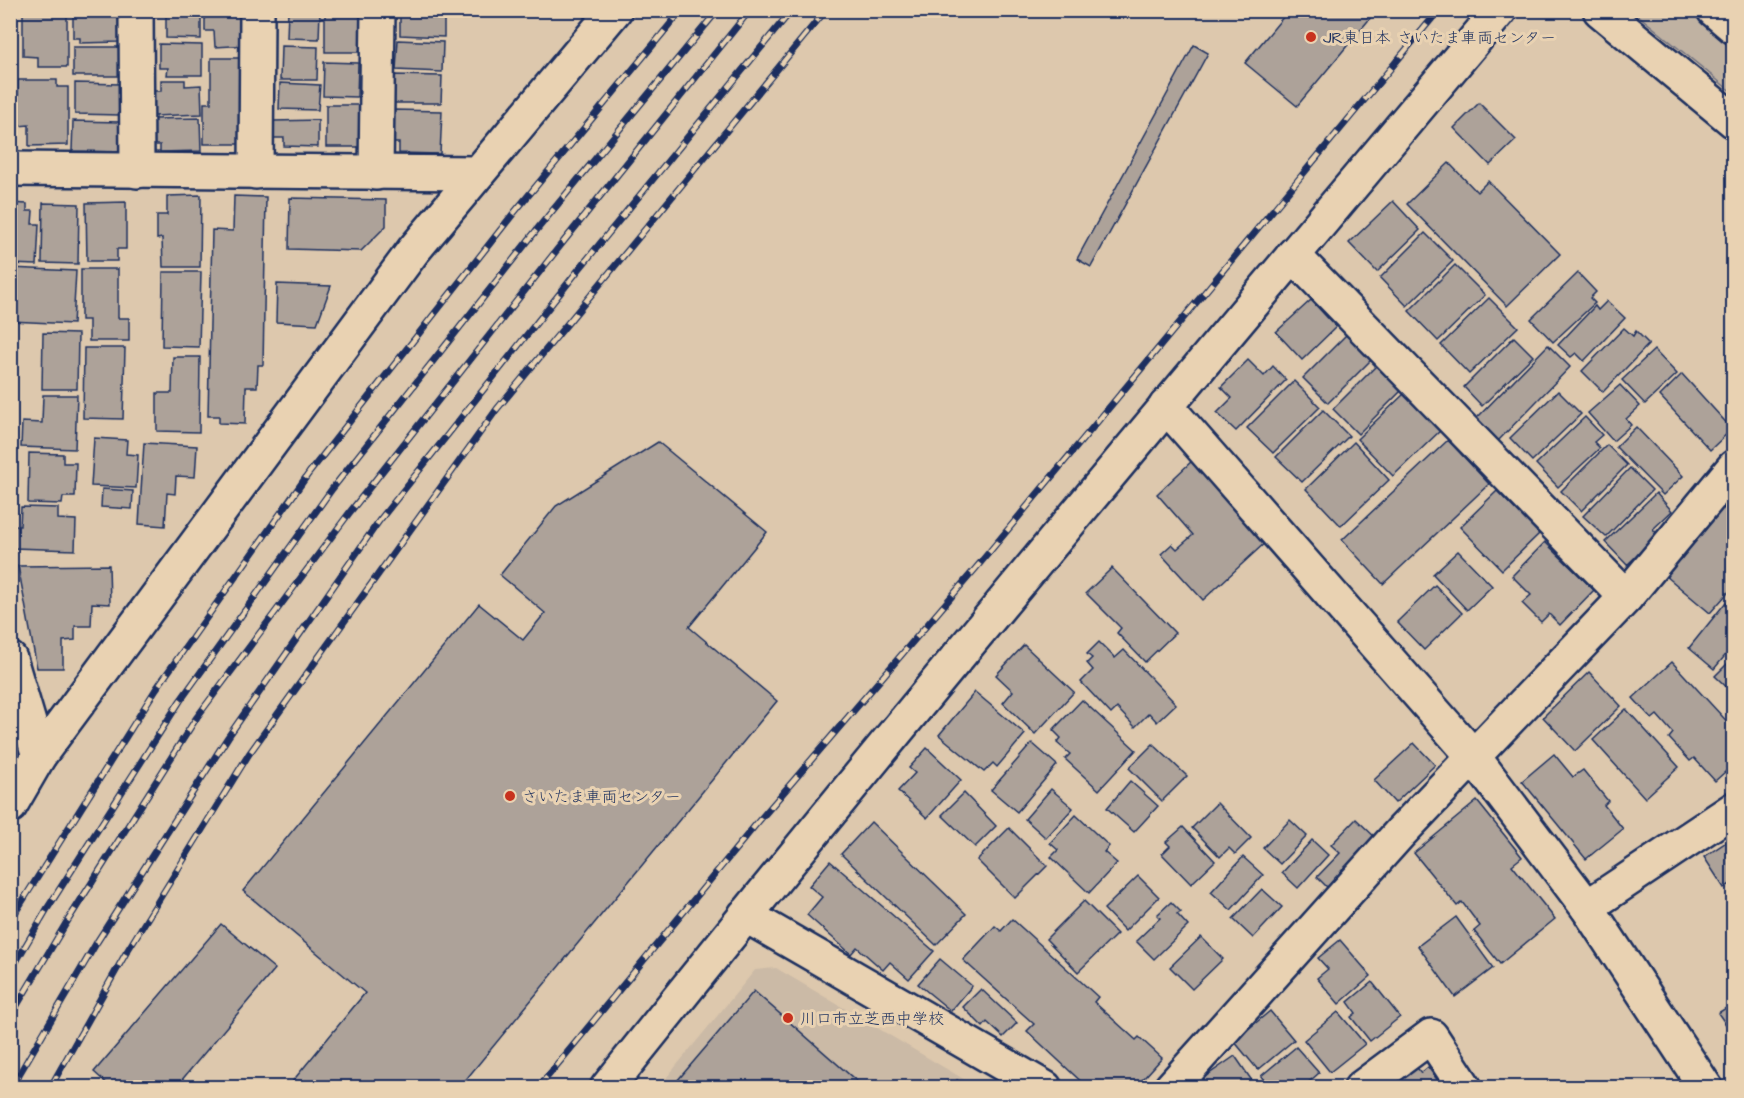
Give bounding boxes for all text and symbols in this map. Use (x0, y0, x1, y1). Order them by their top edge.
place label: JR東日本 さいたま車両センター (1323, 27, 1556, 49)
marker: JR東日本 さいたま車両センター (1304, 30, 1318, 44)
place label: さいたま車両センター (522, 786, 681, 808)
marker: さいたま車両センター (503, 789, 517, 803)
place label: 川口市立芝西中学校 (800, 1008, 944, 1030)
marker: 川口市立芝西中学校 (781, 1011, 795, 1025)

